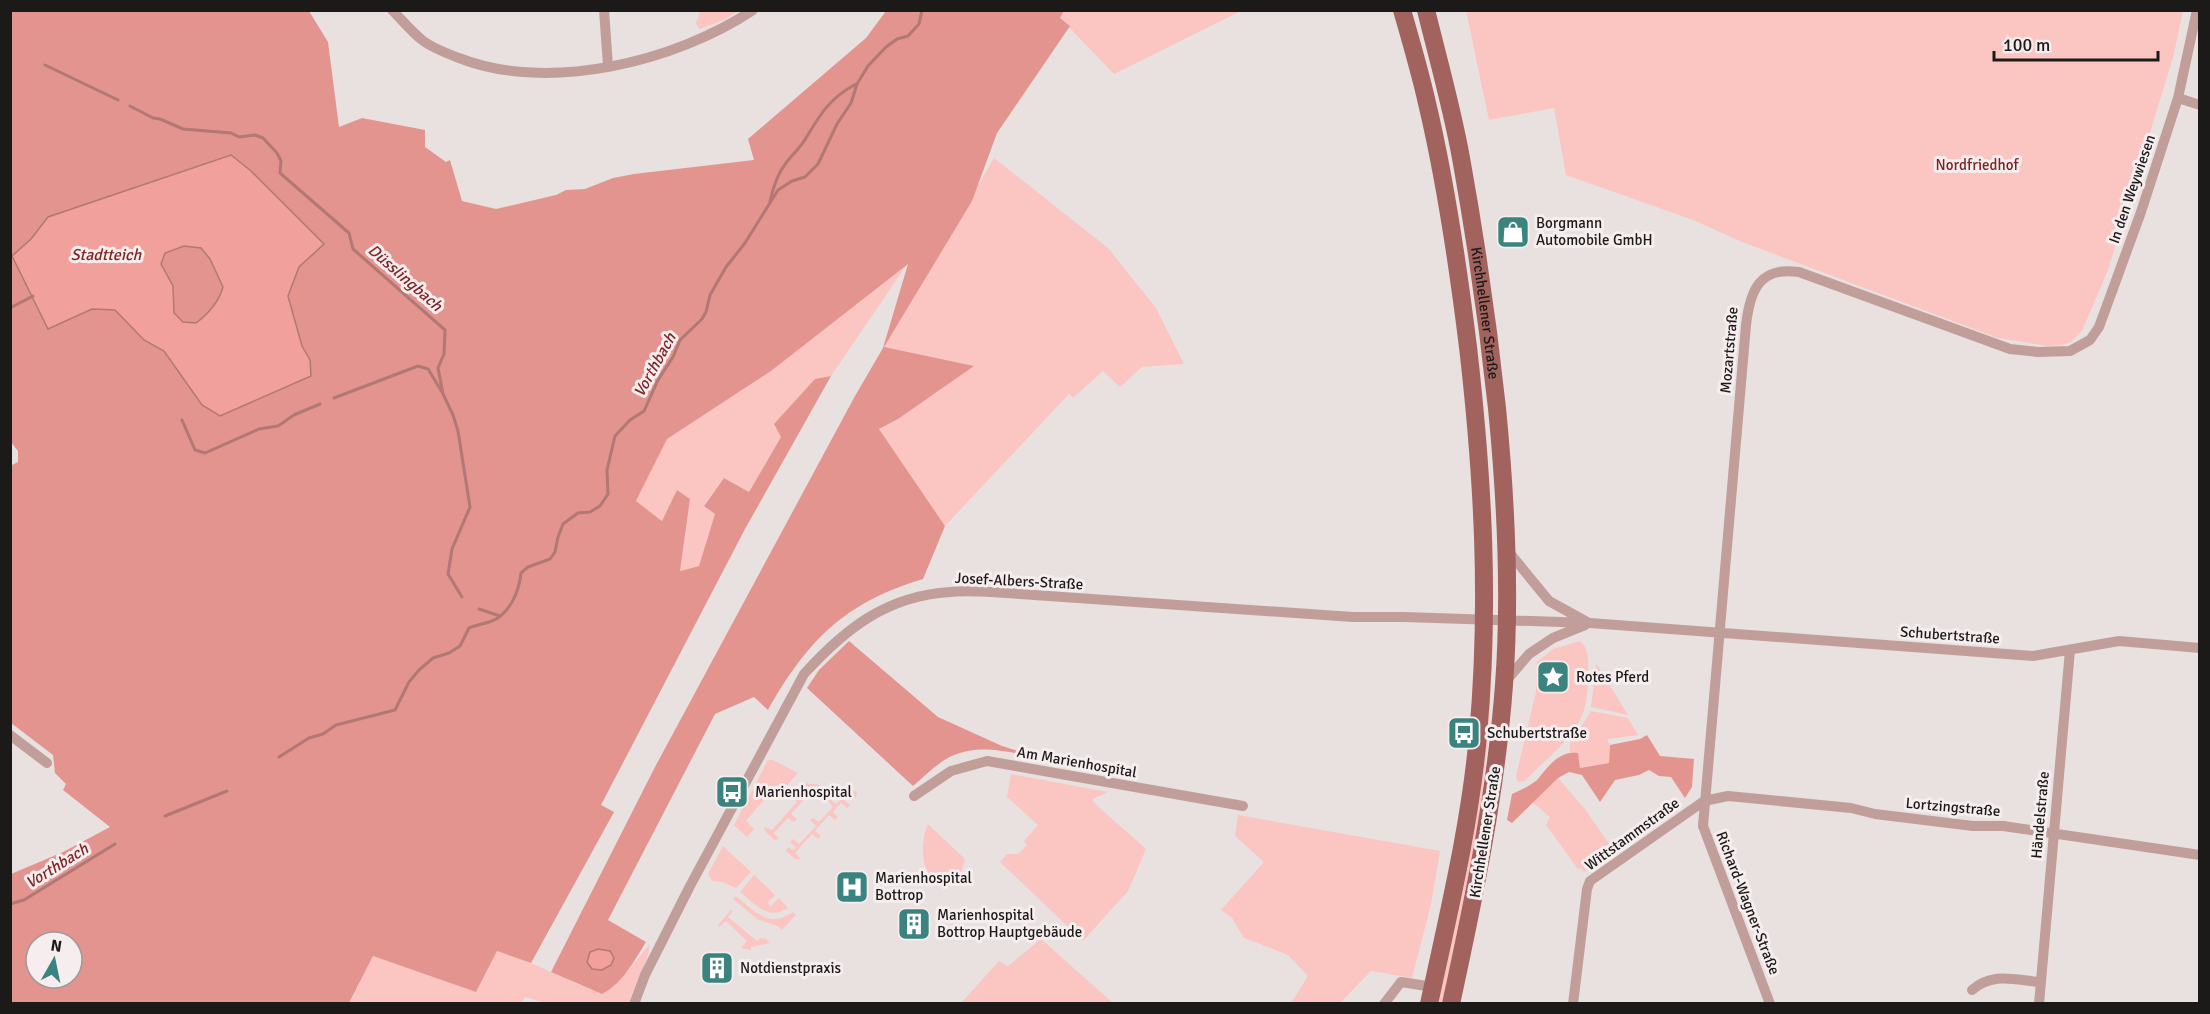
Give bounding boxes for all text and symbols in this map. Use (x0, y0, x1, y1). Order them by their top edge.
scale bar (1994, 24, 2158, 62)
text: 100 m (2003, 34, 2050, 56)
street label: In den Weywiesen (2105, 132, 2159, 246)
park label: Nordfriedhof (1936, 156, 2019, 174)
shop icon: Borgmann Automobile GmbH (1495, 214, 1531, 250)
place label: Borgmann Automobile GmbH (1536, 214, 1653, 249)
water label: Düsslingbach (364, 240, 447, 317)
water label: Stadtteich (71, 245, 143, 265)
street label: Kirchhellener Straße (1467, 246, 1503, 380)
street label: Mozartstraße (1716, 306, 1742, 394)
water label: Vorthbach (629, 328, 681, 400)
street label: Josef-Albers-Straße (954, 569, 1084, 593)
street label: Schubertstraße (1899, 623, 2001, 647)
place icon: Rotes Pferd (1535, 659, 1571, 695)
place label: Rotes Pferd (1576, 668, 1649, 686)
bus stop icon: Schubertstraße (1446, 715, 1482, 751)
place label: Schubertstraße (1487, 724, 1587, 742)
street label: Am Marienhospital (1016, 743, 1138, 781)
street label: Kirchhellener Straße (1466, 765, 1504, 899)
street label: Händelstraße (2027, 771, 2053, 859)
bus stop icon: Marienhospital (714, 774, 750, 810)
place label: Marienhospital (755, 783, 852, 801)
street label: Wittstammstraße (1581, 794, 1683, 874)
street label: Lortzingstraße (1905, 794, 2001, 820)
street label: Richard-Wagner-Straße (1712, 829, 1784, 977)
water label: Vorthbach (22, 838, 93, 893)
hospital icon: Marienhospital Bottrop (834, 869, 870, 905)
place label: Marienhospital Bottrop (875, 869, 972, 904)
building icon: Marienhospital Bottrop Hauptgebäude (896, 906, 932, 942)
place label: Marienhospital Bottrop Hauptgebäude (937, 906, 1082, 941)
north arrow (24, 930, 84, 990)
text: N (49, 935, 63, 957)
building icon: Notdienstpraxis (699, 950, 735, 986)
place label: Notdienstpraxis (740, 959, 841, 977)

